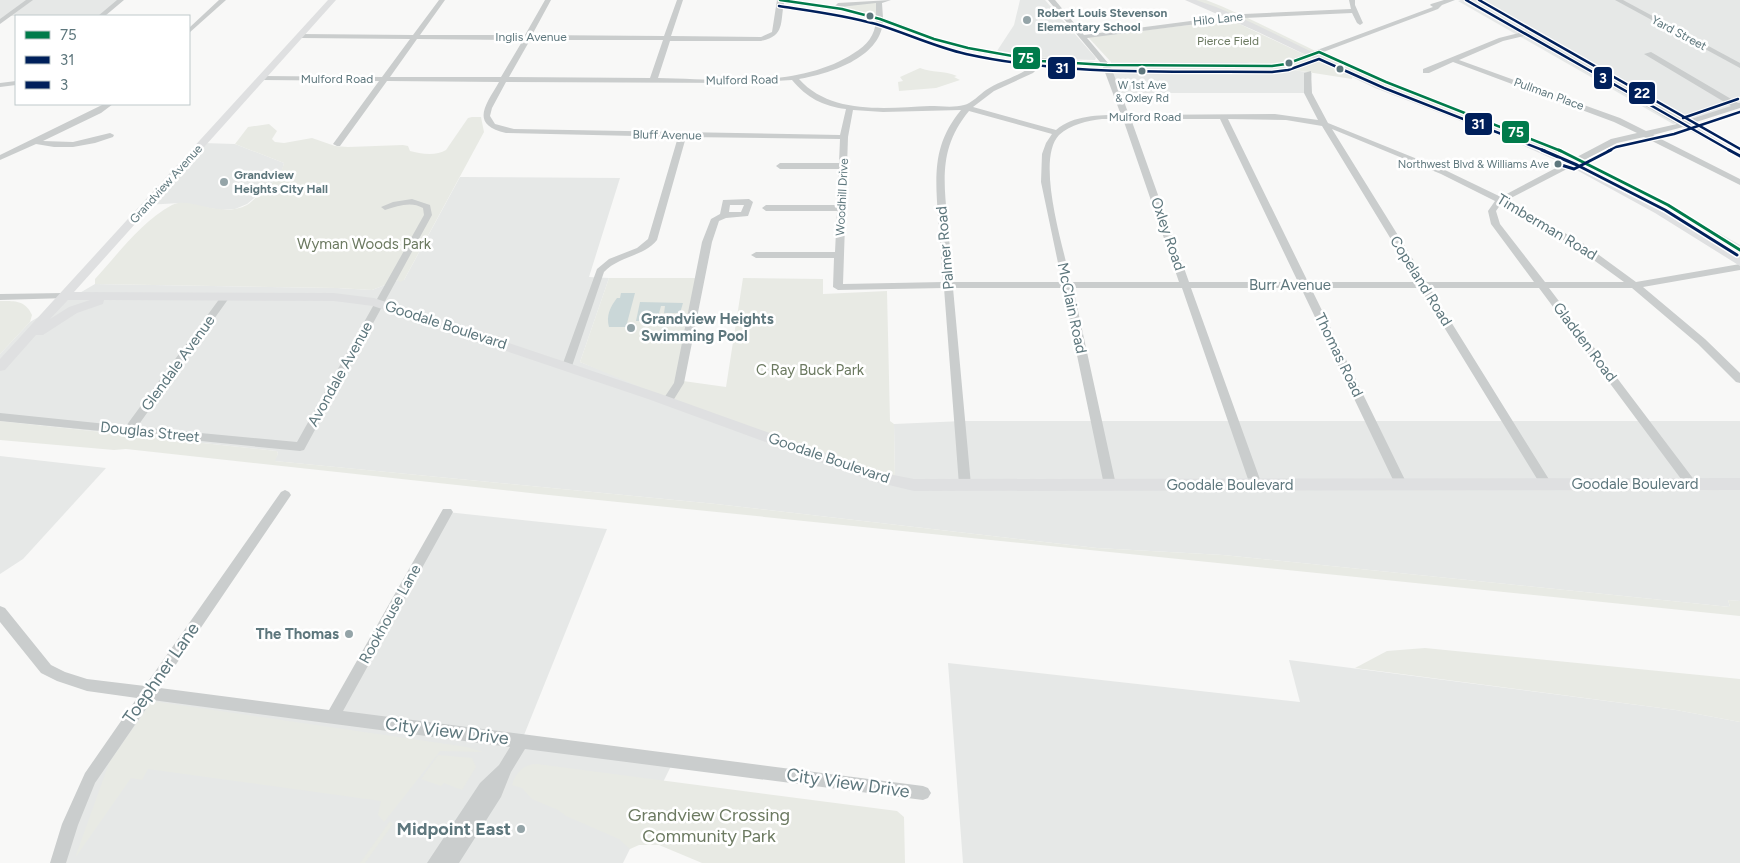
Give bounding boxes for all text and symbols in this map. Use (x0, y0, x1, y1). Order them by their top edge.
place label: Robert Louis Stevenson Elementary School (1037, 6, 1167, 34)
street label: Hilo Lane (1192, 9, 1244, 29)
unlabelled marker (865, 11, 875, 21)
street label: Yard Street (1649, 13, 1709, 54)
marker: Robert Louis Stevenson Elementary School (1021, 14, 1033, 26)
legend (15, 15, 190, 105)
text: 75 (60, 26, 77, 44)
street label: Inglis Avenue (495, 30, 567, 44)
park label: Pierce Field (1197, 34, 1259, 48)
line badge: 75 (1012, 46, 1041, 70)
text: 75 (1018, 50, 1034, 67)
text: 31 (60, 51, 74, 69)
line badge: 31 (1047, 56, 1076, 80)
unlabelled marker (1284, 58, 1294, 68)
text: 31 (1055, 60, 1069, 77)
unlabelled marker (1335, 64, 1345, 74)
marker: W 1st Ave & Oxley Rd (1137, 66, 1147, 76)
line badge: 3 (1593, 66, 1613, 90)
text: 3 (1599, 70, 1607, 87)
street label: Mulford Road (301, 72, 373, 86)
street label: Mulford Road (706, 72, 778, 88)
street label: Pullman Place (1512, 75, 1586, 113)
text: 3 (60, 76, 68, 94)
place label: W 1st Ave & Oxley Rd (1115, 79, 1169, 105)
line badge: 22 (1628, 81, 1656, 105)
text: 22 (1634, 85, 1650, 102)
street label: Mulford Road (1109, 110, 1181, 124)
line badge: 31 (1464, 112, 1493, 136)
text: 31 (1471, 116, 1485, 133)
line badge: 75 (1501, 120, 1530, 144)
text: 75 (1508, 124, 1524, 141)
street label: Bluff Avenue (632, 127, 702, 143)
street label: Grandview Avenue (127, 141, 205, 226)
street label: Woodhill Drive (833, 158, 851, 236)
place label: Northwest Blvd & Williams Ave (1398, 158, 1549, 171)
marker: Northwest Blvd & Williams Ave (1553, 159, 1563, 169)
place label: Grandview Heights City Hall (234, 168, 328, 196)
marker: Grandview Heights City Hall (218, 176, 230, 188)
street label: Timberman Road (1494, 190, 1600, 264)
street label: Oxley Road (1147, 195, 1189, 273)
street label: Palmer Road (932, 205, 958, 291)
street label: Copeland Road (1386, 233, 1456, 329)
park label: Wyman Woods Park (297, 235, 432, 253)
street label: McClain Road (1054, 261, 1090, 355)
street label: Burr Avenue (1249, 276, 1331, 294)
street label: Goodale Boulevard (383, 297, 509, 353)
street label: Gladden Road (1549, 299, 1621, 385)
place label: Grandview Heights Swimming Pool (641, 310, 774, 345)
street label: Thomas Road (1311, 310, 1367, 400)
street label: Glendale Avenue (137, 312, 219, 414)
street label: Avondale Avenue (304, 318, 376, 430)
marker: Grandview Heights Swimming Pool (625, 322, 637, 334)
park label: C Ray Buck Park (756, 361, 865, 379)
street label: Douglas Street (99, 418, 201, 446)
street label: Goodale Boulevard (766, 429, 892, 487)
street label: Goodale Boulevard (1571, 475, 1699, 493)
street label: Goodale Boulevard (1166, 476, 1294, 494)
street label: Rookhouse Lane (355, 561, 425, 667)
street label: Toephner Lane (118, 618, 204, 728)
place label: The Thomas (256, 625, 339, 643)
marker: The Thomas (343, 628, 355, 640)
street label: City View Drive (384, 713, 510, 750)
street label: City View Drive (785, 763, 911, 803)
park label: Grandview Crossing Community Park (628, 804, 790, 847)
place label: Midpoint East (397, 818, 511, 840)
marker: Midpoint East (515, 823, 527, 835)

